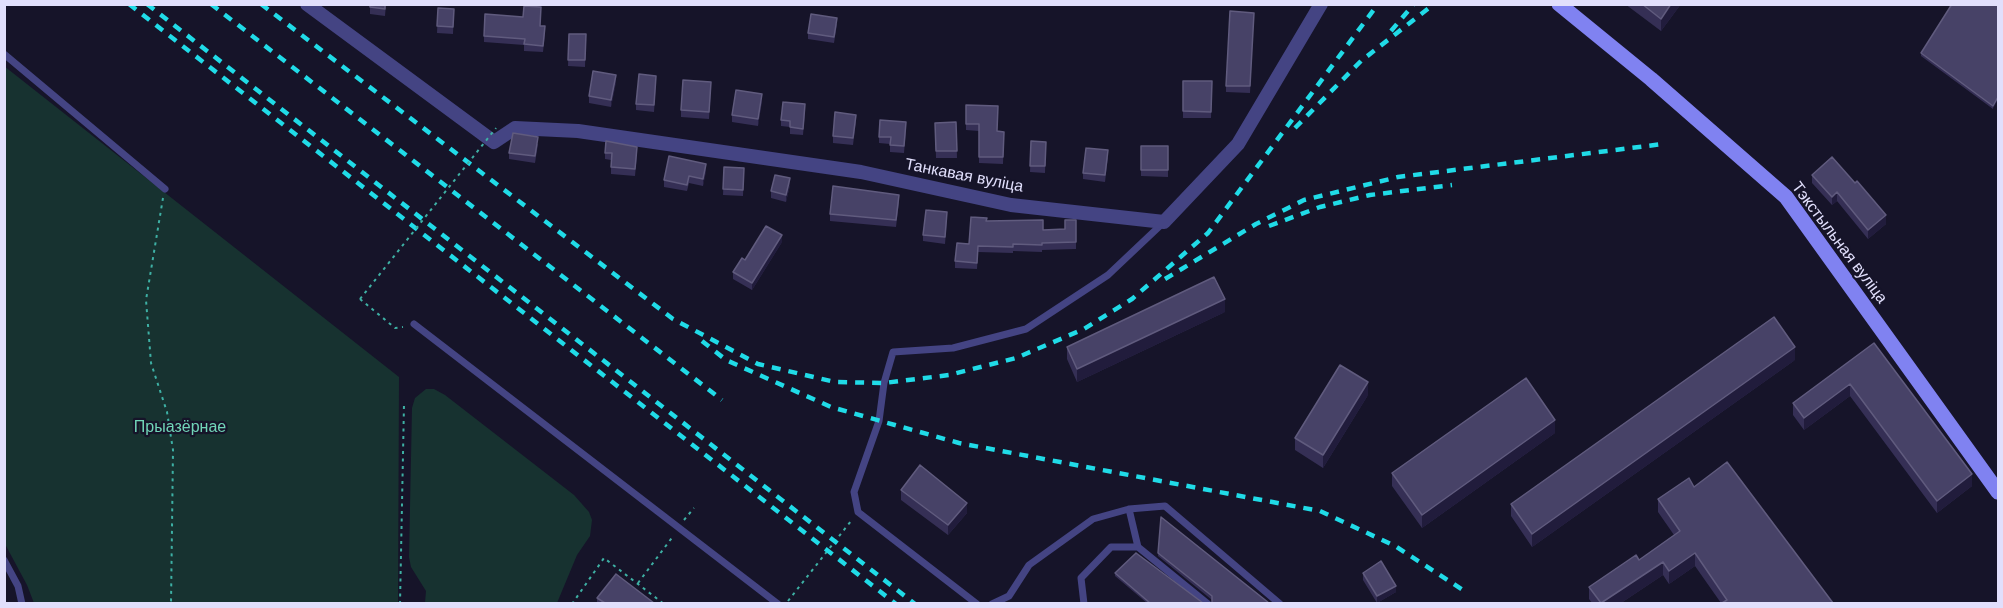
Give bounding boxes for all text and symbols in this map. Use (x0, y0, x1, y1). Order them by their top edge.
street label: Танкавая вуліца (903, 155, 1025, 197)
street label: Тэкстыльная вуліца (1787, 178, 1891, 308)
park label: Прыазёрнае (134, 418, 226, 438)

